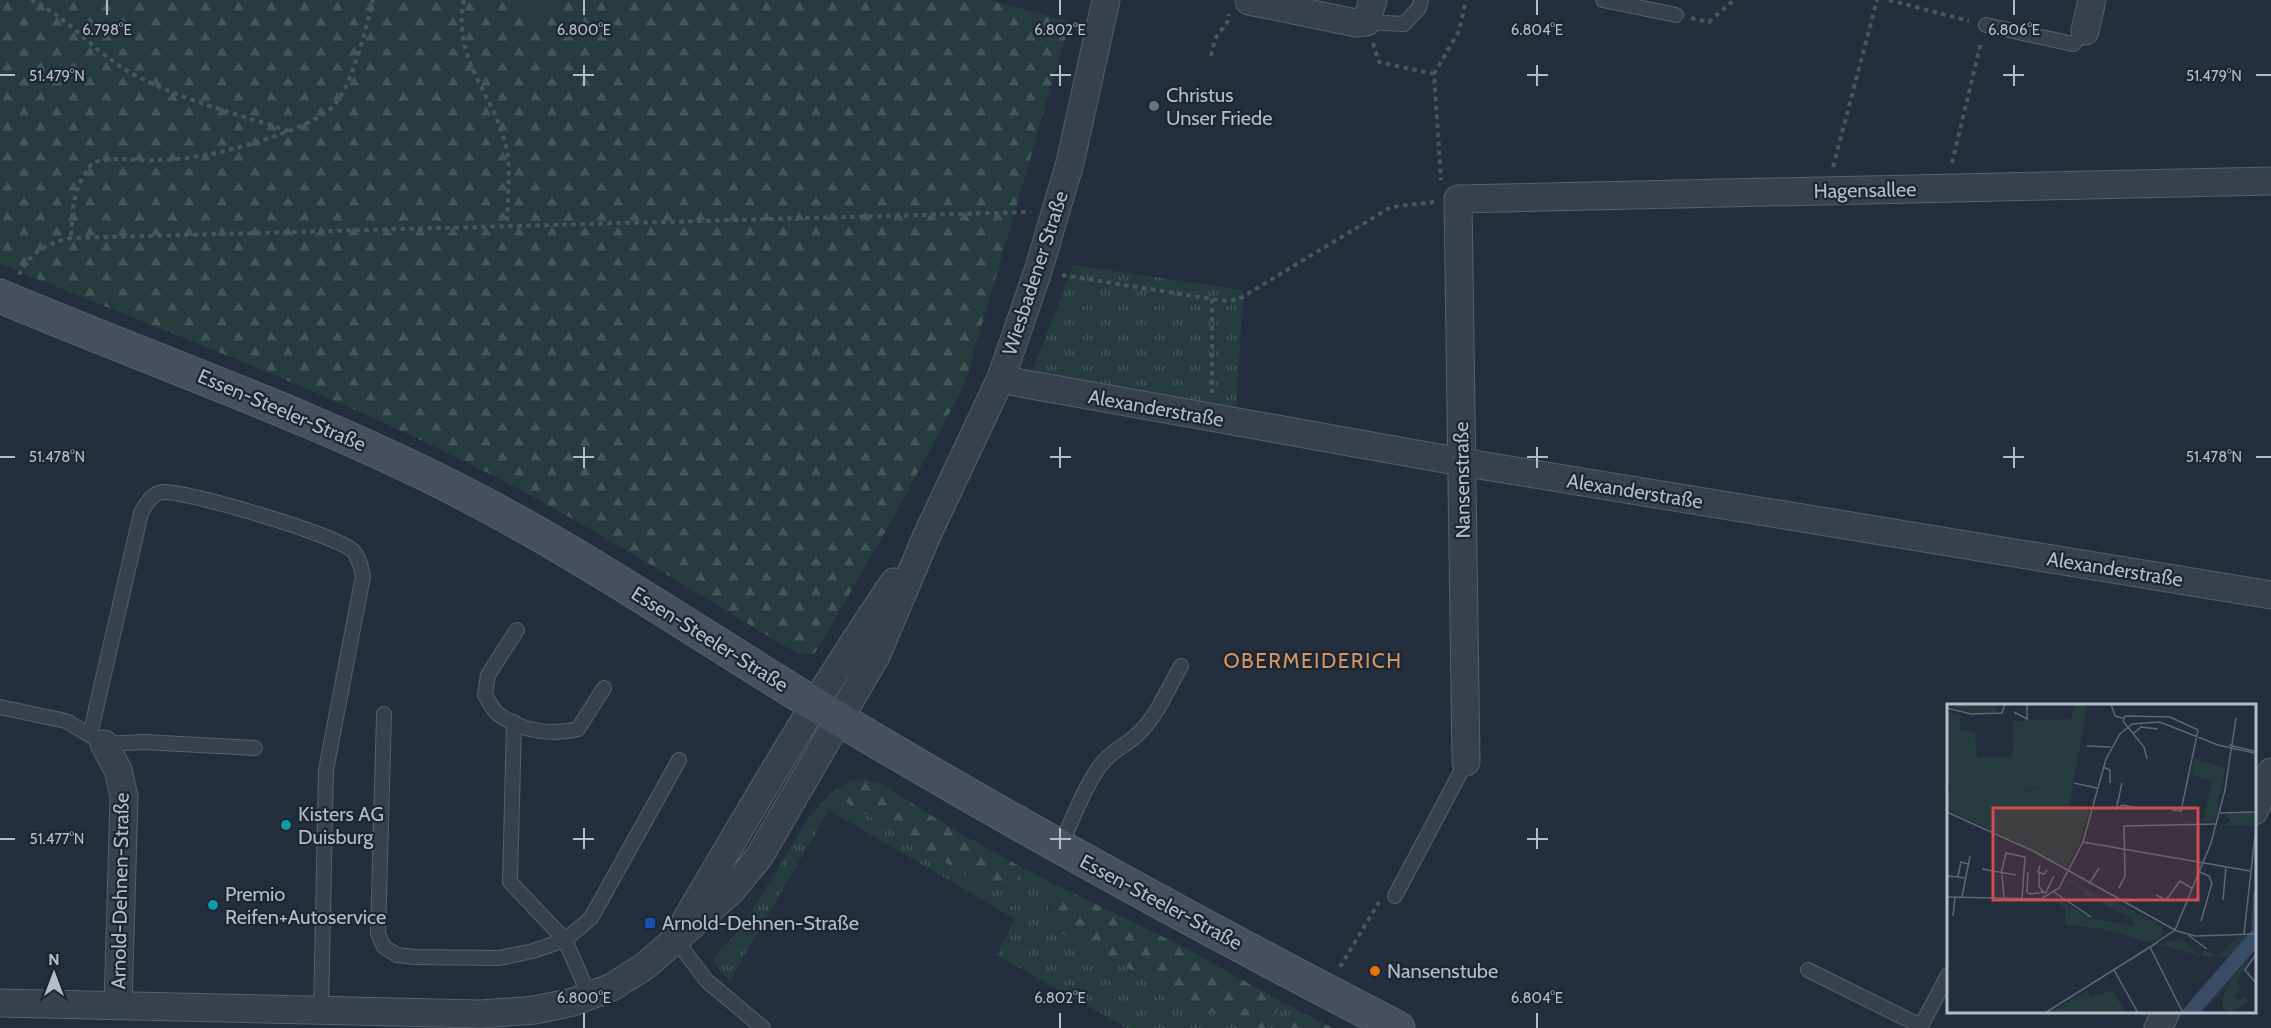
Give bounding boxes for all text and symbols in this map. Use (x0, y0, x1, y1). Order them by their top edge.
text: 6.798°E (82, 21, 132, 39)
text: 6.800°E (557, 21, 611, 39)
text: 6.802°E (1034, 21, 1086, 39)
text: 6.804°E (1511, 21, 1563, 39)
text: 6.806°E (1988, 21, 2040, 39)
text: 51.479°N (29, 67, 85, 85)
text: 51.479°N (2186, 67, 2242, 85)
place label: Christus Unser Friede (1166, 83, 1272, 130)
marker: Christus Unser Friede (1147, 99, 1161, 113)
street label: Hagensallee (1813, 177, 1917, 203)
street label: Wiesbadener Straße (997, 188, 1073, 358)
street label: Essen-Steeler-Straße (194, 364, 370, 456)
street label: Alexanderstraße (1086, 384, 1226, 432)
street label: Nansenstraße (1449, 421, 1475, 539)
text: 51.478°N (29, 448, 85, 466)
text: 51.478°N (2186, 448, 2242, 466)
street label: Alexanderstraße (1565, 468, 1705, 514)
street label: Alexanderstraße (2045, 546, 2185, 592)
street label: Essen-Steeler-Straße (627, 581, 793, 697)
district label: OBERMEIDERICH (1223, 648, 1403, 673)
inset map (1947, 704, 2256, 1013)
street label: Arnold-Dehnen-Straße (106, 792, 134, 990)
place label: Kisters AG Duisburg (298, 802, 384, 849)
marker: Kisters AG Duisburg (279, 818, 293, 832)
text: 51.477°N (30, 830, 84, 848)
street label: Essen-Steeler-Straße (1076, 849, 1246, 955)
place label: Premio Reifen+Autoservice (225, 882, 386, 929)
marker: Premio Reifen+Autoservice (206, 898, 220, 912)
place label: Arnold-Dehnen-Straße (662, 911, 859, 935)
marker: Arnold-Dehnen-Straße (643, 916, 657, 930)
north arrow (24, 944, 84, 1004)
text: N (48, 950, 60, 969)
place label: Nansenstube (1387, 959, 1498, 983)
marker: Nansenstube (1368, 964, 1382, 978)
text: 6.800°E (557, 989, 611, 1007)
text: 6.802°E (1034, 989, 1086, 1007)
text: 6.804°E (1511, 989, 1563, 1007)

